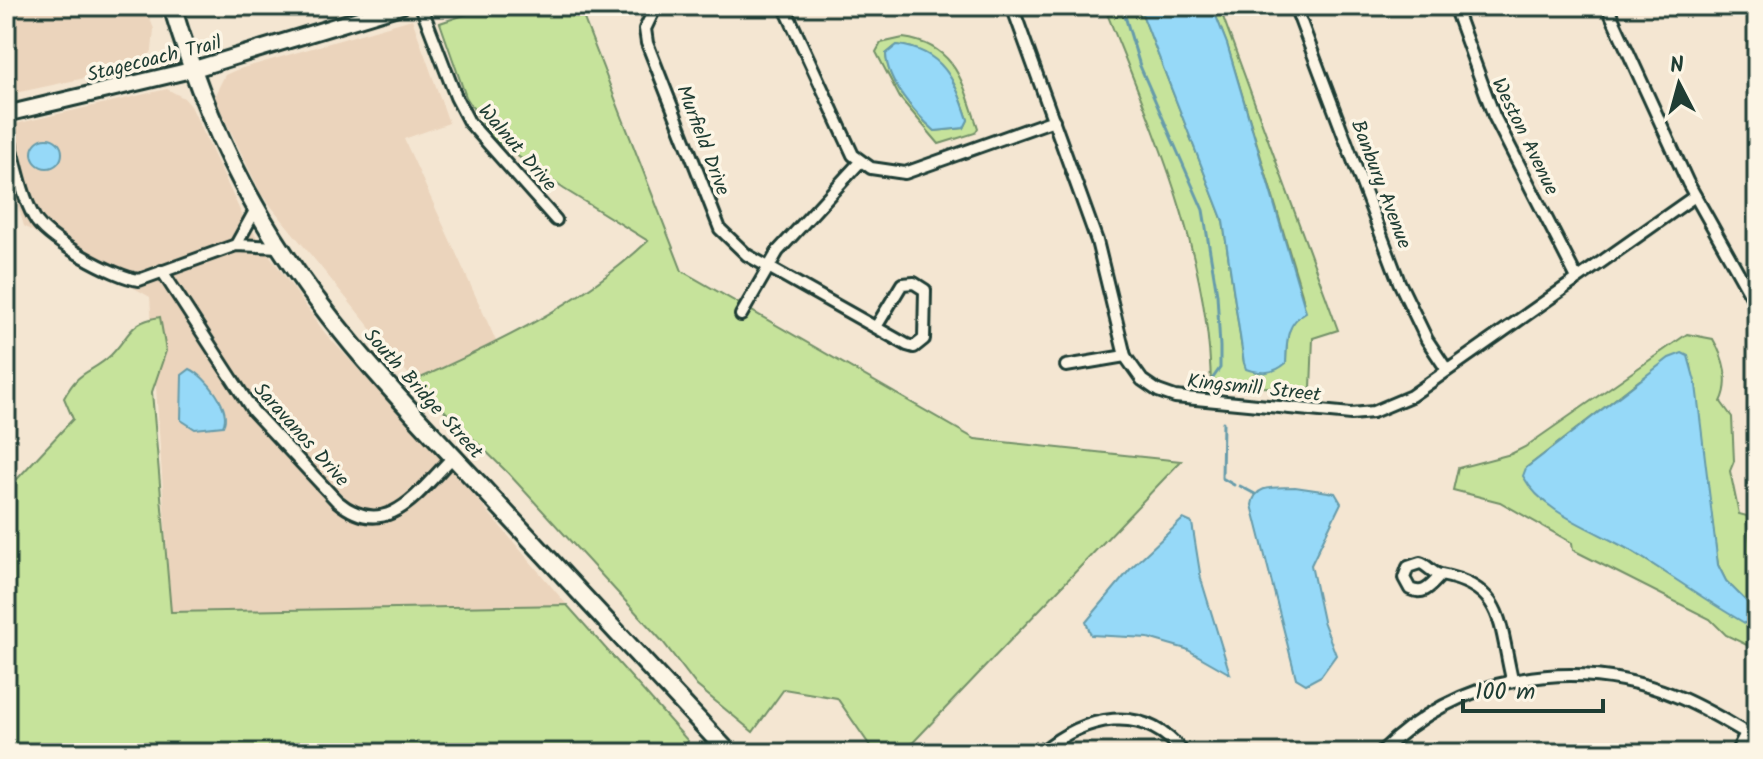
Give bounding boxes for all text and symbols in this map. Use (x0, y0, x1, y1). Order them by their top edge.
street label: Stagecoach Trail (84, 28, 225, 92)
north arrow (1639, 44, 1719, 124)
text: N (1668, 48, 1686, 85)
street label: Weston Avenue (1482, 73, 1567, 201)
street label: Murfield Drive (666, 81, 738, 201)
street label: Walnut Drive (469, 97, 564, 199)
street label: Banbury Avenue (1341, 116, 1419, 254)
street label: South Bridge Street (355, 322, 490, 467)
street label: Kingsmill Street (1185, 366, 1323, 412)
street label: Saravanos Drive (245, 376, 357, 495)
scale bar (1463, 663, 1603, 713)
text: 100 m (1475, 673, 1535, 712)

